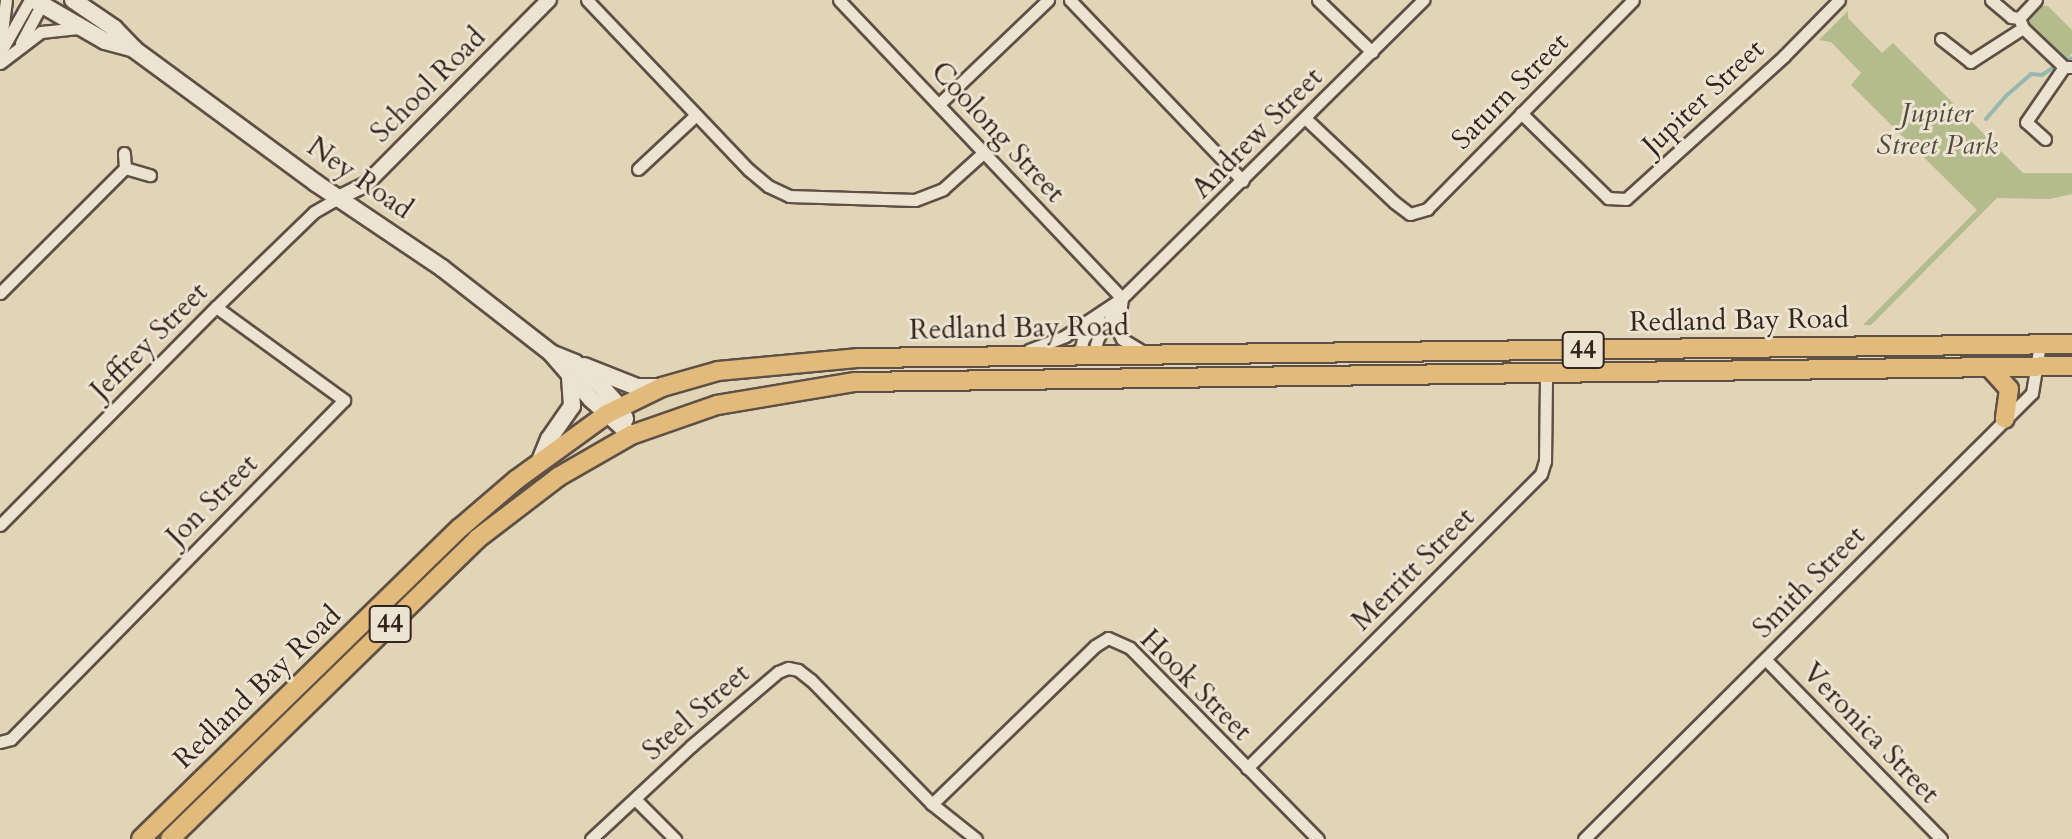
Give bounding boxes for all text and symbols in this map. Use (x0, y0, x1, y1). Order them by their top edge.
street label: School Road (364, 21, 492, 149)
street label: Saturn Street (1445, 26, 1575, 156)
street label: Jupiter Street (1635, 32, 1771, 162)
street label: Coolong Street (924, 55, 1072, 209)
street label: Andrew Street (1185, 61, 1329, 205)
park label: Jupiter Street Park (1876, 96, 1998, 162)
street label: Ney Road (301, 130, 419, 226)
street label: Jeffrey Street (84, 276, 214, 406)
street label: Redland Bay Road (1629, 301, 1849, 339)
street label: Redland Bay Road (909, 309, 1129, 347)
road number: 44 (1561, 328, 1605, 372)
street label: Jon Street (159, 447, 265, 553)
street label: Merritt Street (1345, 501, 1481, 637)
street label: Smith Street (1746, 519, 1872, 645)
street label: Redland Bay Road (166, 599, 348, 775)
road number: 44 (368, 602, 412, 646)
street label: Hook Street (1133, 622, 1259, 748)
street label: Veronica Street (1796, 656, 1946, 810)
street label: Steel Street (636, 657, 756, 767)

